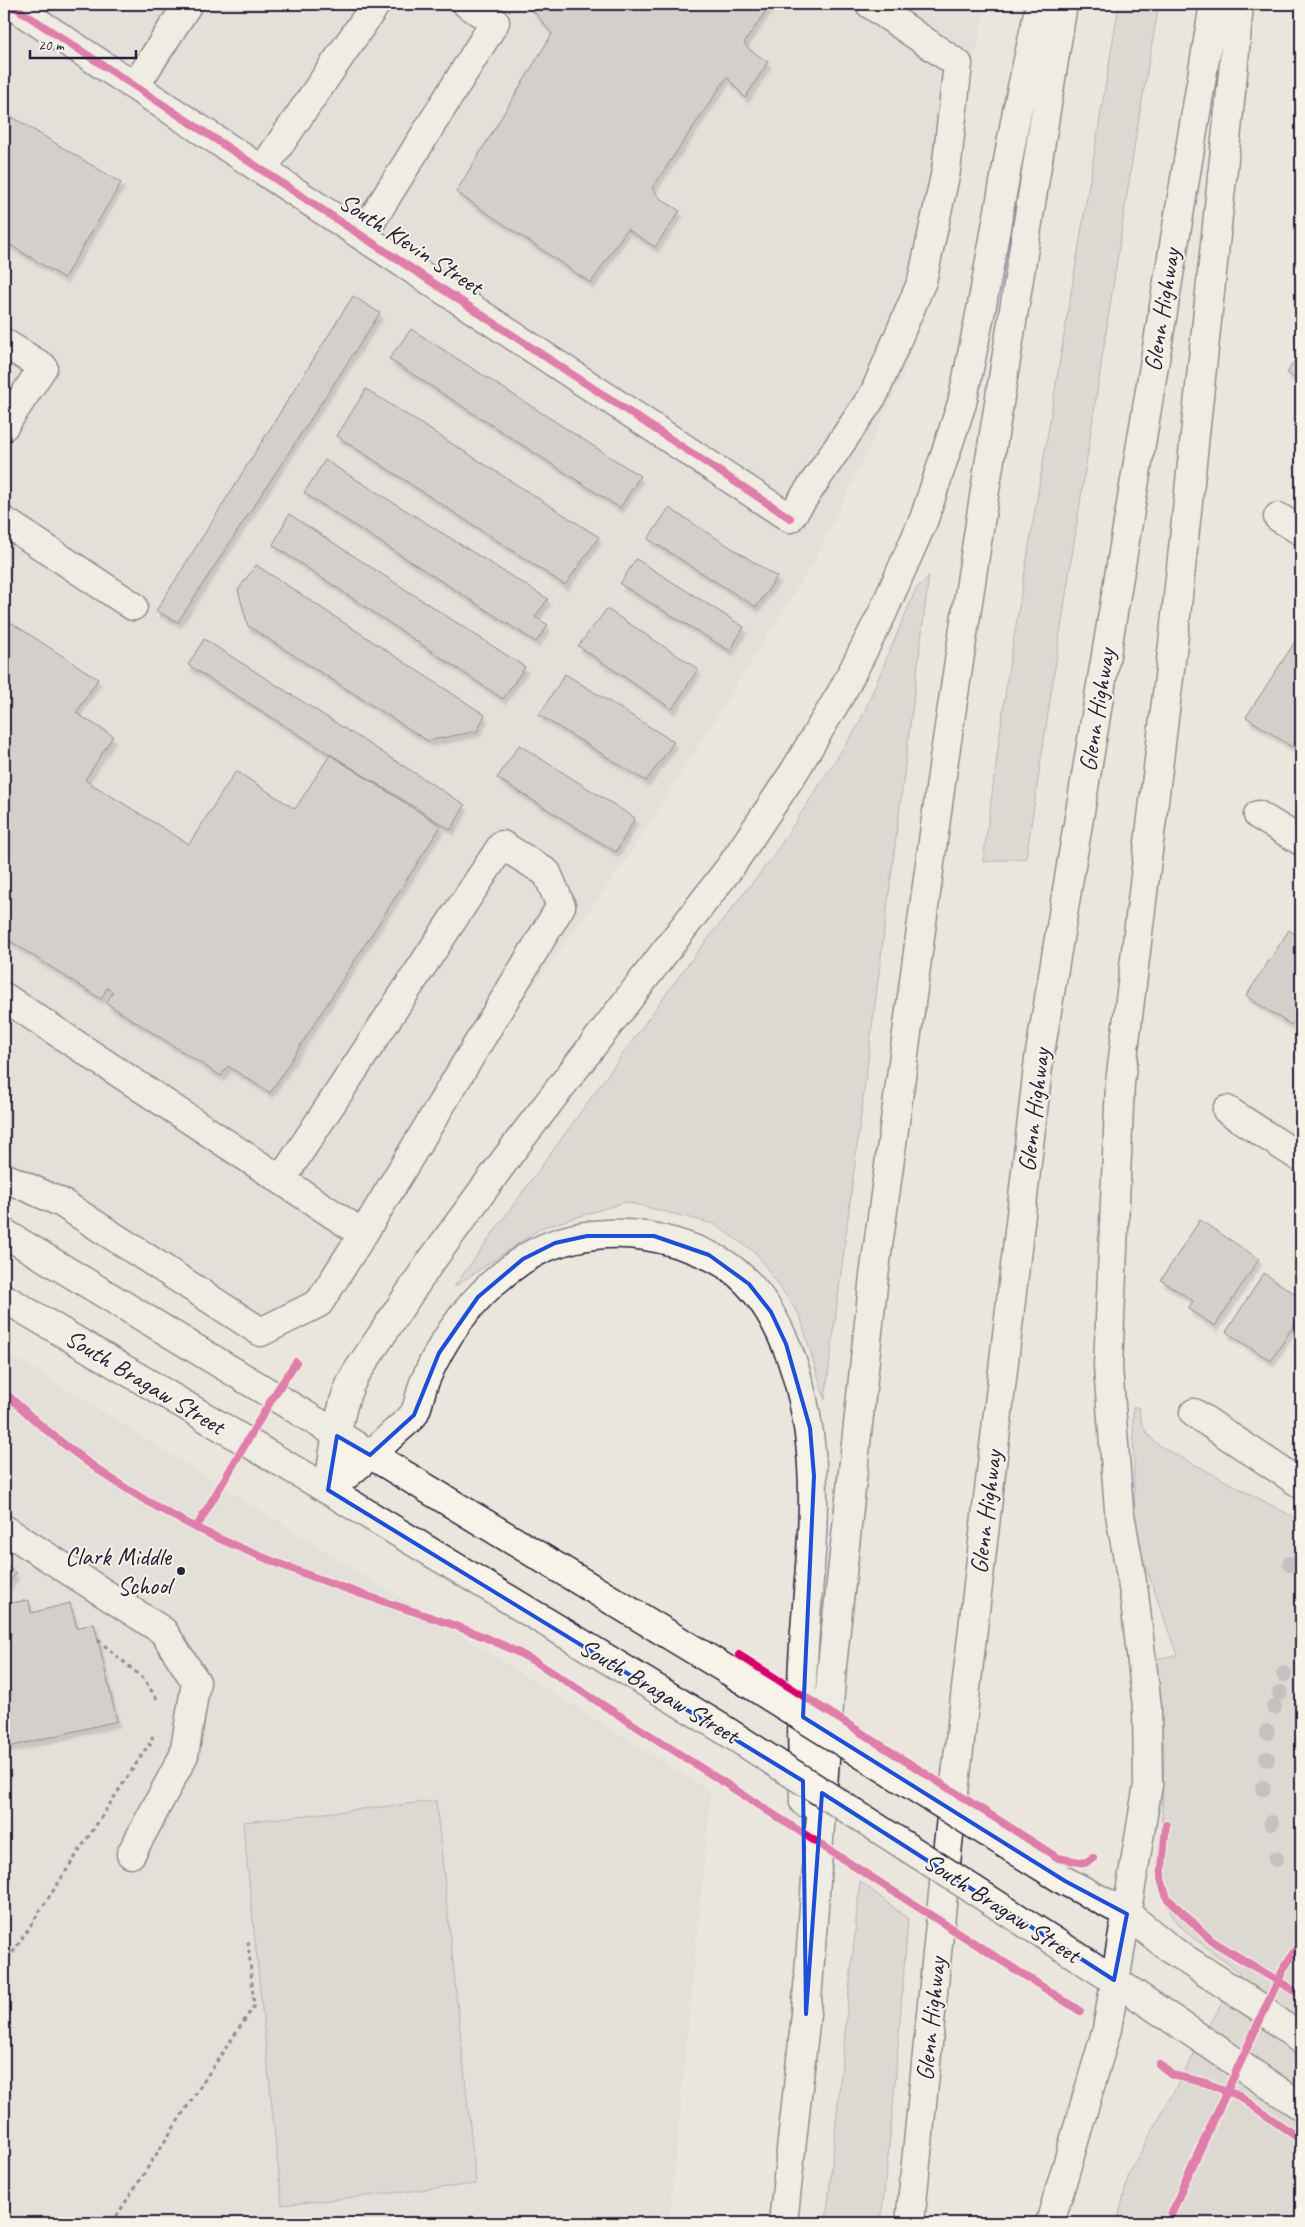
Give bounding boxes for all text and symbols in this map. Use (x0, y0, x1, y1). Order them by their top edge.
scale bar (30, 28, 136, 60)
text: 20 m (38, 36, 65, 55)
street label: South Klevin Street (333, 186, 491, 304)
street label: Glenn Highway (1136, 244, 1188, 374)
street label: Glenn Highway (1071, 644, 1123, 774)
street label: Glenn Highway (1011, 1044, 1058, 1174)
street label: South Bragaw Street (59, 1322, 233, 1444)
street label: Glenn Highway (963, 1446, 1010, 1576)
place label: Clark Middle School (65, 1541, 176, 1602)
marker: Clark Middle School (175, 1565, 187, 1577)
street label: South Bragaw Street (573, 1631, 747, 1753)
street label: South Bragaw Street (918, 1845, 1089, 1972)
street label: Glenn Highway (909, 1953, 954, 2082)

